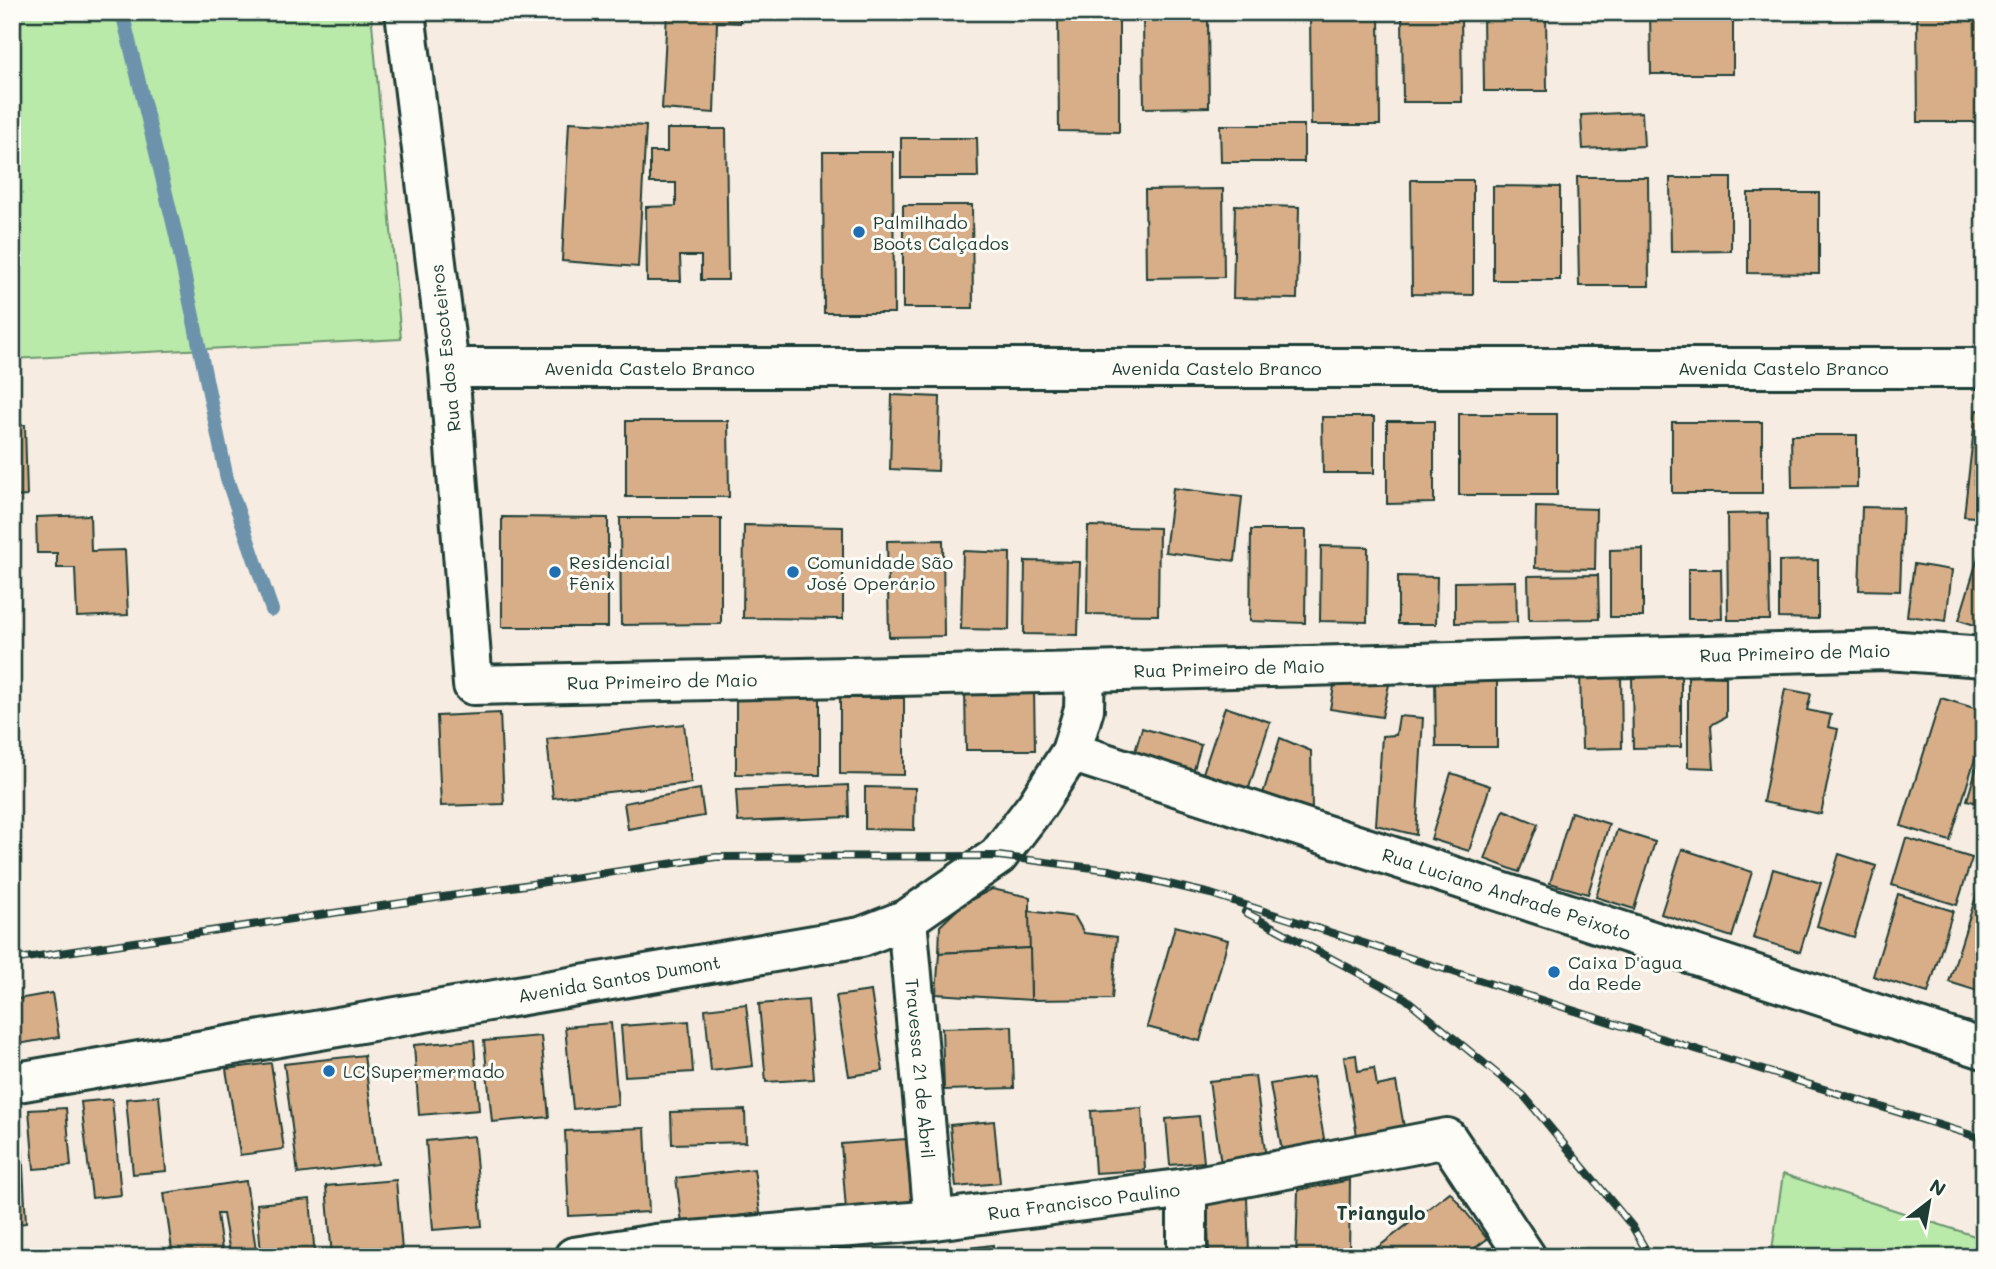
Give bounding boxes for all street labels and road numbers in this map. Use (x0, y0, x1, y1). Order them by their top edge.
street label: Rua dos Escoteiros (424, 263, 466, 433)
street label: Avenida Castelo Branco (544, 356, 755, 380)
street label: Avenida Castelo Branco (1111, 356, 1322, 380)
street label: Avenida Castelo Branco (1678, 356, 1889, 380)
street label: Rua Primeiro de Maio (1699, 638, 1891, 667)
street label: Rua Primeiro de Maio (1133, 653, 1325, 683)
street label: Rua Primeiro de Maio (567, 667, 758, 695)
street label: Rua Luciano Andrade Peixoto (1379, 842, 1634, 945)
street label: Avenida Santos Dumont (516, 949, 722, 1008)
street label: Travessa 21 de Abril (900, 977, 940, 1159)
street label: Rua Francisco Paulino (986, 1177, 1182, 1225)

